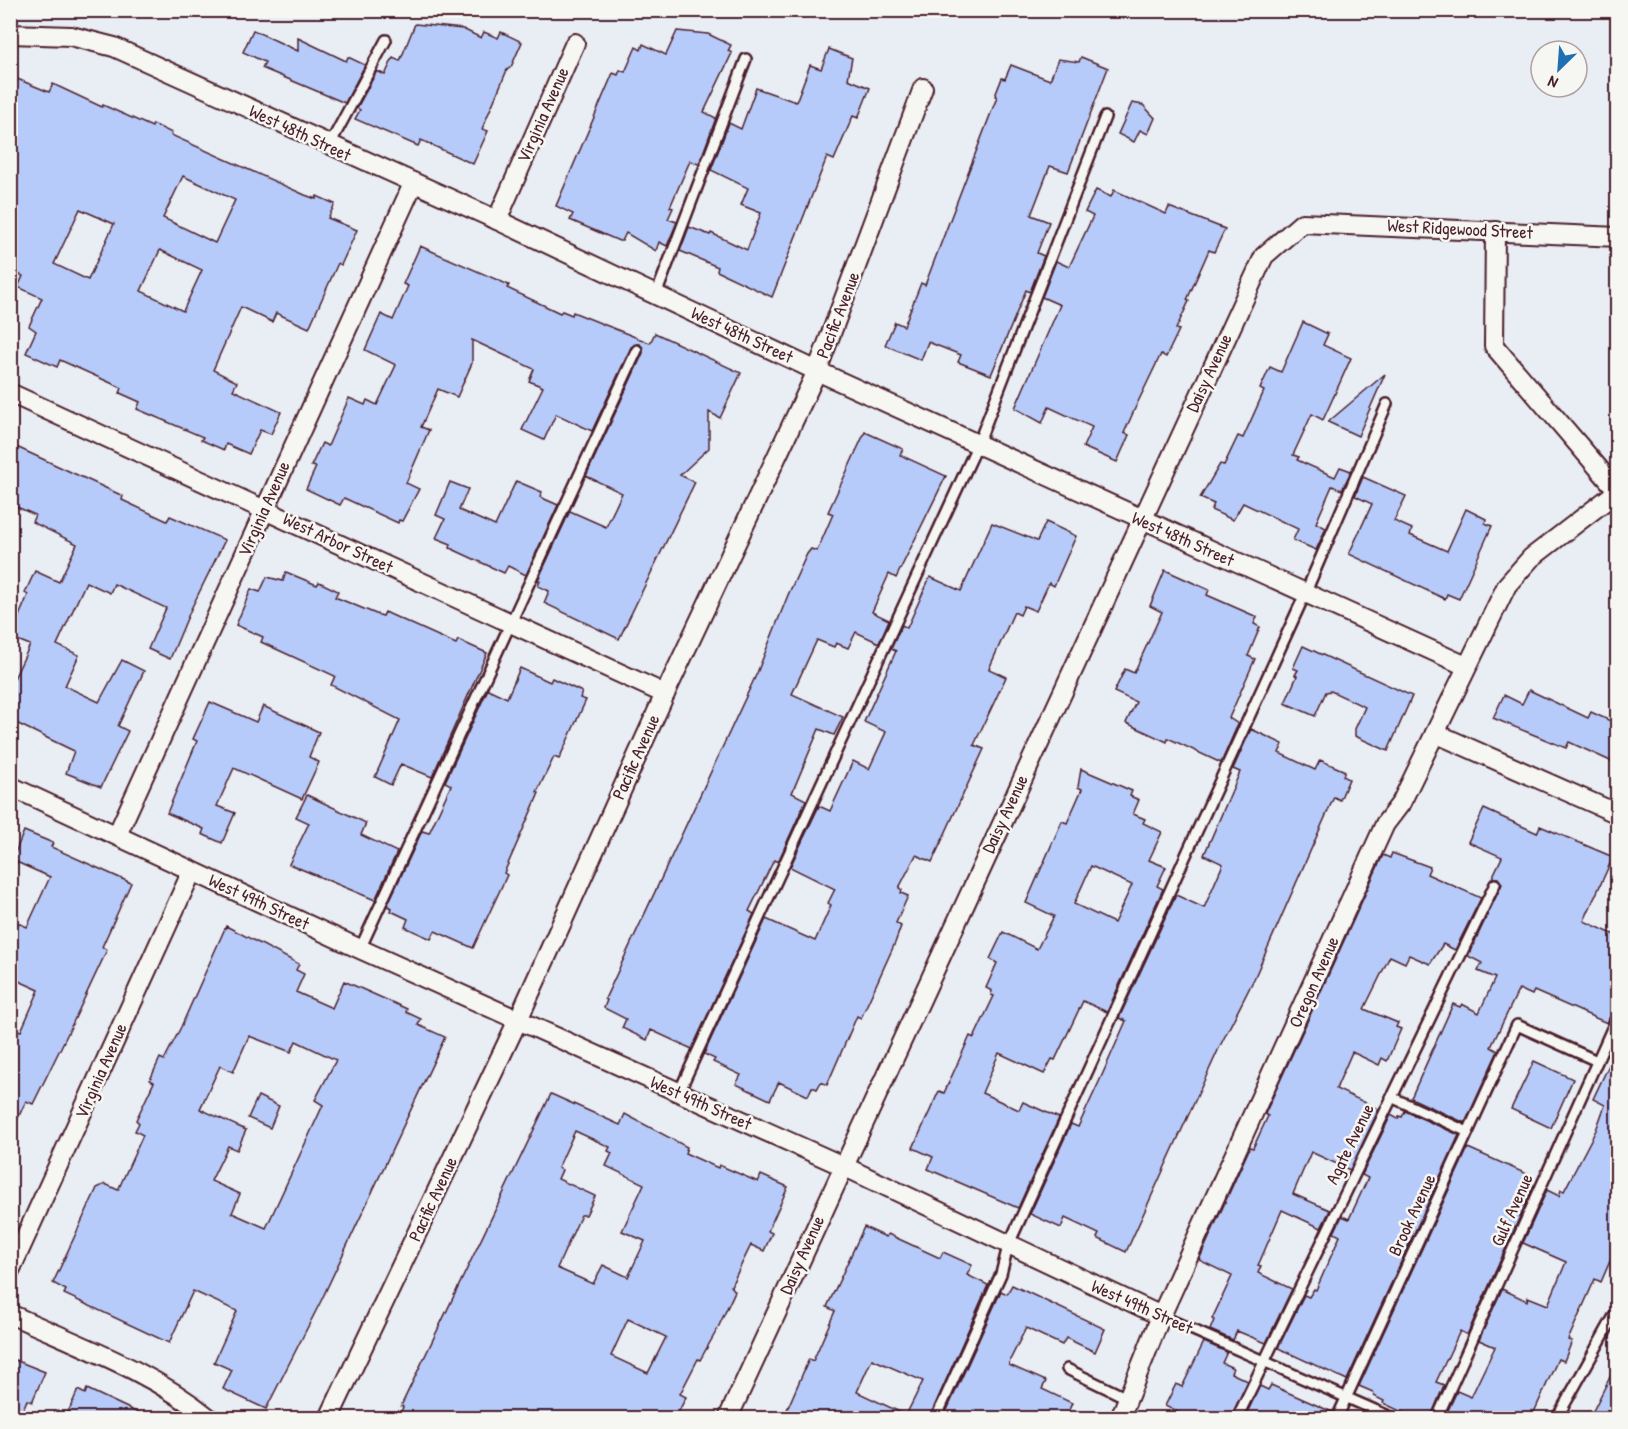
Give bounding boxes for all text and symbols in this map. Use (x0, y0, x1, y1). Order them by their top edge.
north arrow (1529, 39, 1589, 99)
street label: Virginia Avenue (510, 63, 575, 167)
text: N (1544, 71, 1561, 94)
street label: West 48th Street (245, 98, 356, 167)
street label: West Ridgewood Street (1387, 212, 1534, 245)
street label: Pacific Avenue (810, 268, 865, 362)
street label: West 48th Street (687, 300, 798, 369)
street label: Daisy Avenue (1179, 329, 1238, 416)
street label: Virginia Avenue (231, 457, 296, 561)
street label: West 48th Street (1128, 505, 1239, 573)
street label: West Arbor Street (279, 506, 398, 579)
street label: Pacific Avenue (606, 710, 665, 803)
street label: Daisy Avenue (975, 770, 1034, 857)
street label: West 49th Street (205, 867, 314, 936)
street label: Oregon Avenue (1282, 932, 1345, 1031)
street label: Virginia Avenue (68, 1019, 133, 1123)
street label: West 49th Street (646, 1069, 757, 1136)
street label: Agate Avenue (1319, 1099, 1380, 1188)
street label: Pacific Avenue (402, 1152, 463, 1245)
street label: Brook Avenue (1382, 1170, 1441, 1260)
street label: Gulf Avenue (1484, 1170, 1539, 1250)
street label: Daisy Avenue (773, 1211, 830, 1298)
street label: West 49th Street (1087, 1273, 1198, 1340)

